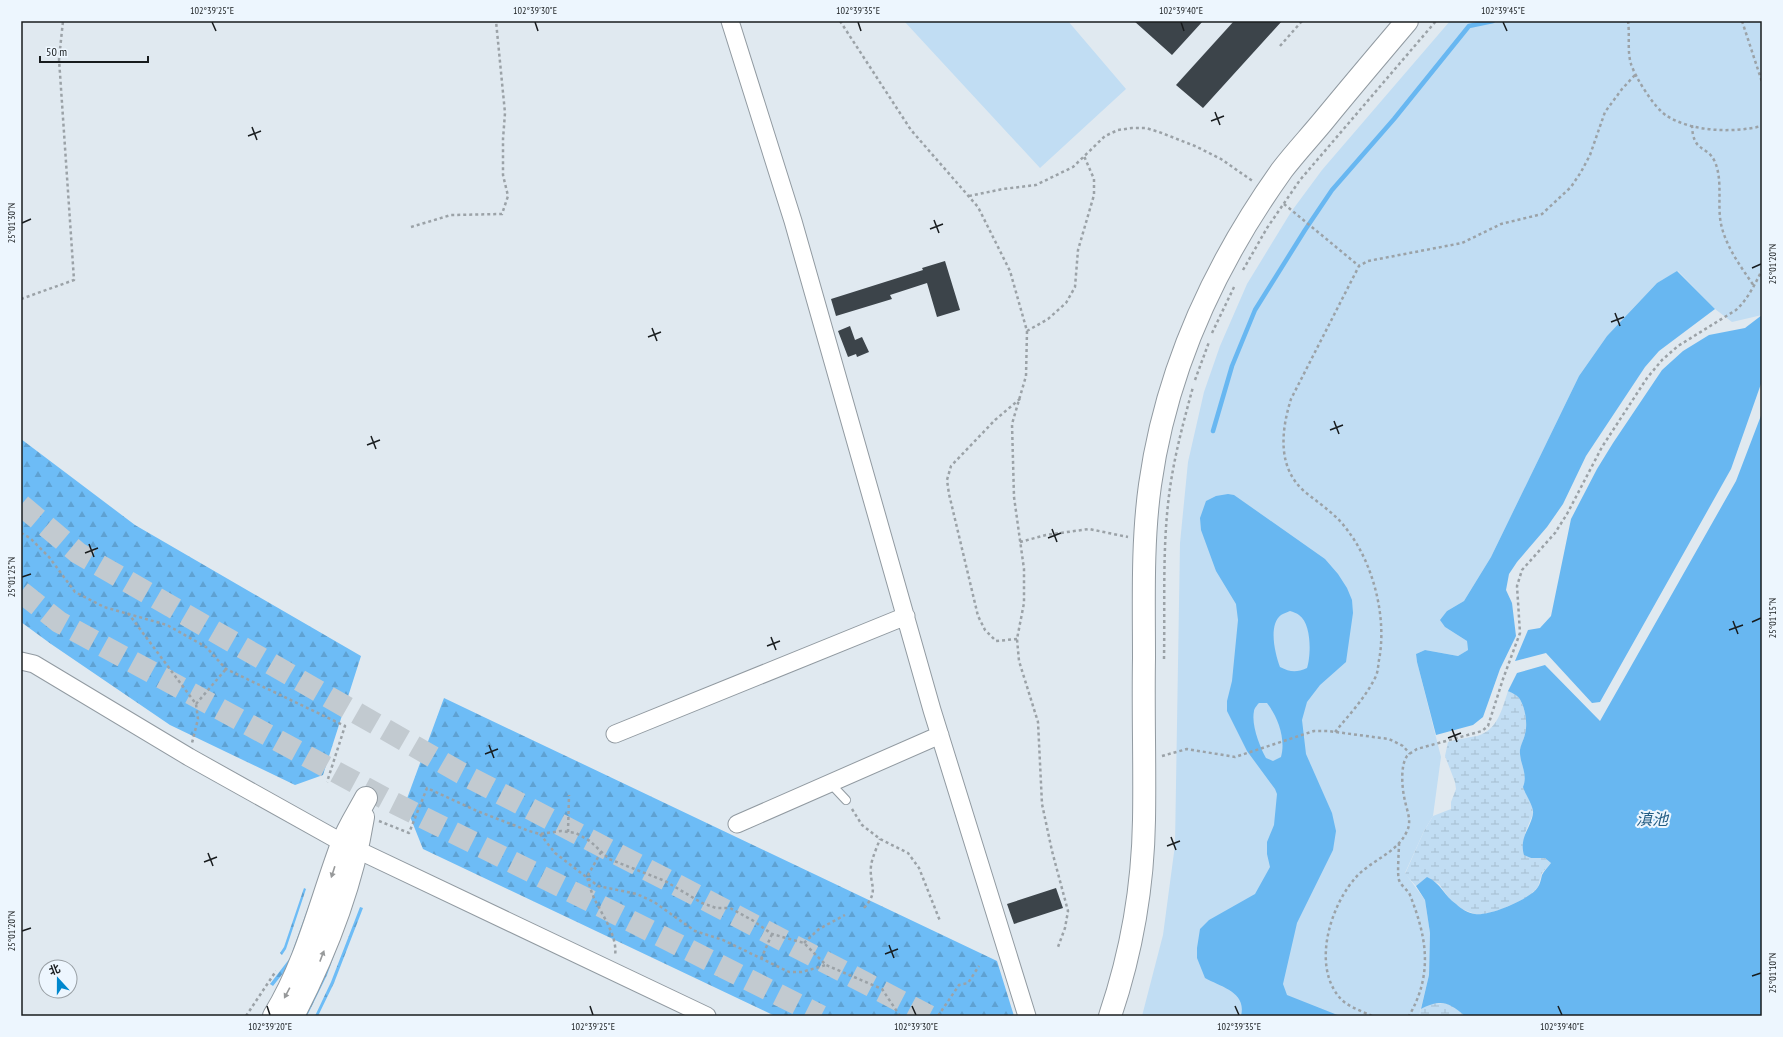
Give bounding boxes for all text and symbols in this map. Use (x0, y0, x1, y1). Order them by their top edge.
text: 102°39'25"E (190, 4, 234, 17)
text: 102°39'30"E (513, 4, 557, 17)
text: 102°39'35"E (836, 4, 880, 17)
text: 102°39'40"E (1159, 4, 1203, 17)
text: 102°39'45"E (1481, 4, 1525, 17)
scale bar (40, 38, 148, 64)
text: 50 m (46, 44, 67, 59)
text: 25°01'30"N (5, 203, 18, 243)
text: 25°01'20"N (1766, 244, 1779, 284)
text: 25°01'25"N (5, 557, 18, 597)
text: 25°01'15"N (1766, 598, 1779, 638)
water label: 滇池 (1636, 809, 1670, 829)
one-way arrow (330, 866, 336, 878)
text: 25°01'20"N (5, 911, 18, 951)
one-way arrow (319, 949, 325, 961)
text: 25°01'10"N (1766, 953, 1779, 993)
north arrow (38, 959, 78, 999)
text: 北 (47, 961, 62, 978)
one-way arrow (283, 987, 290, 999)
text: 102°39'20"E (248, 1020, 292, 1033)
text: 102°39'25"E (571, 1020, 615, 1033)
text: 102°39'30"E (894, 1020, 938, 1033)
text: 102°39'35"E (1217, 1020, 1261, 1033)
text: 102°39'40"E (1540, 1020, 1584, 1033)

